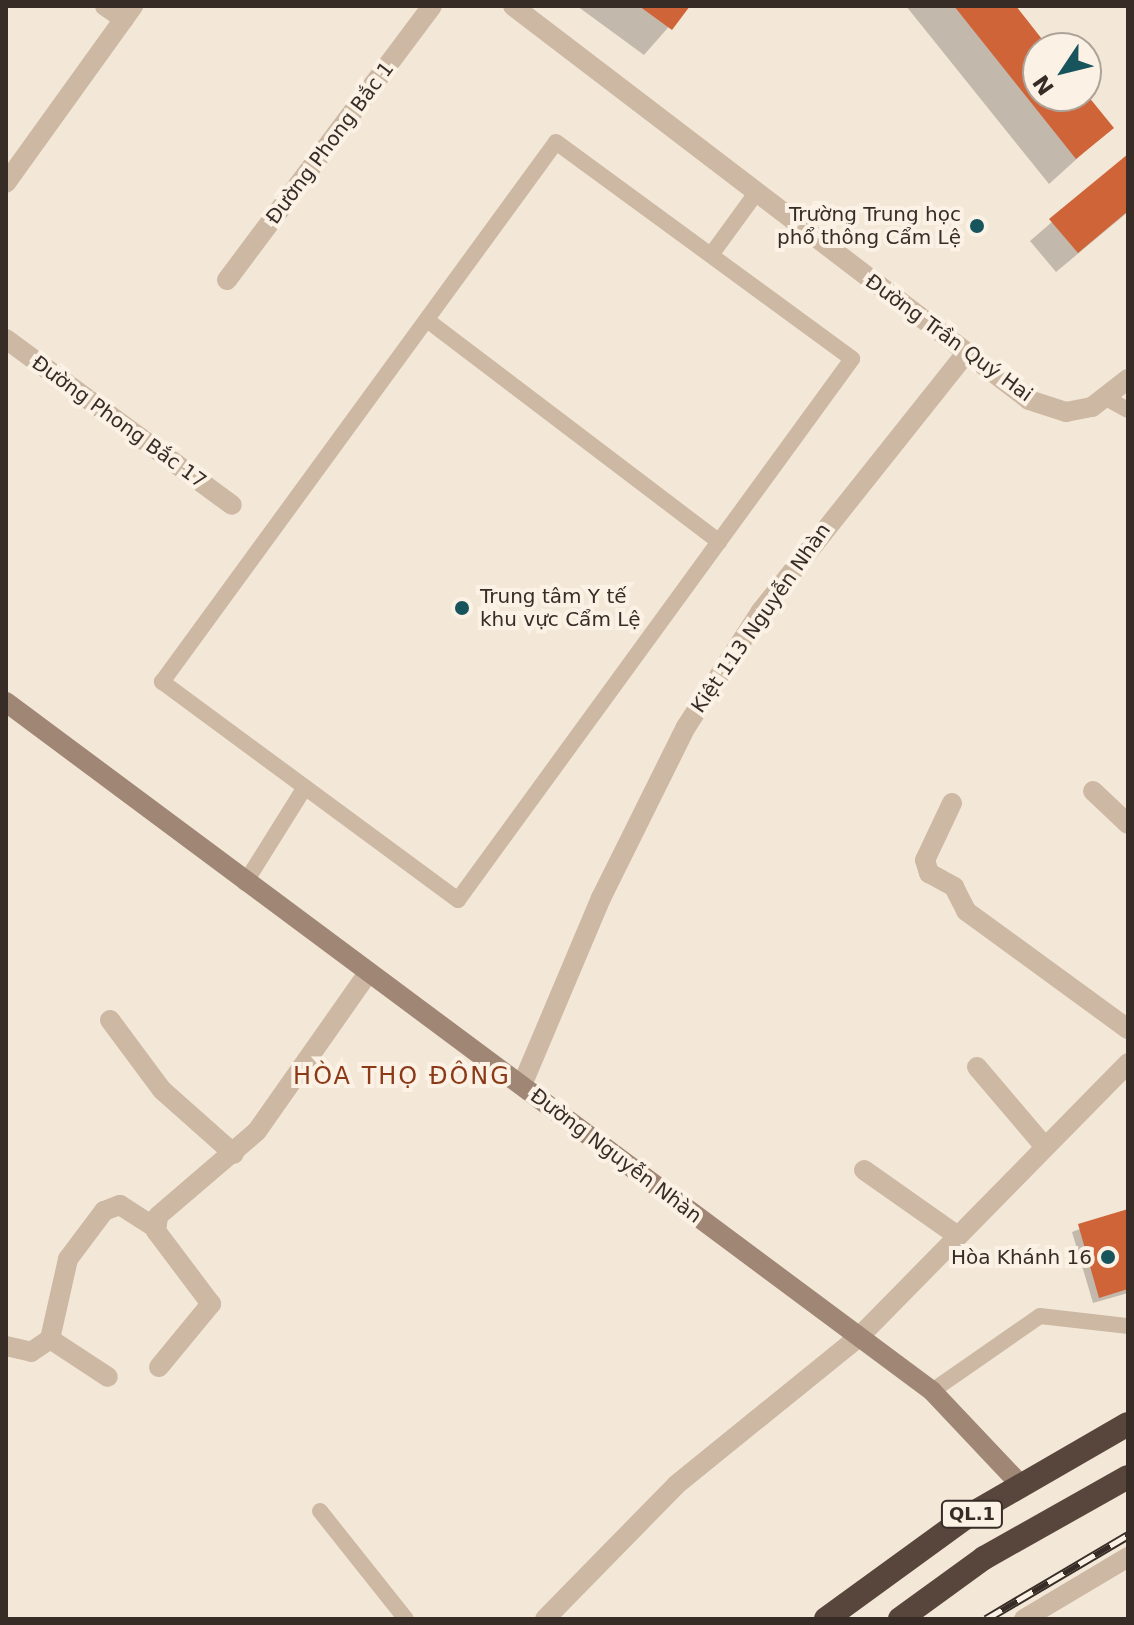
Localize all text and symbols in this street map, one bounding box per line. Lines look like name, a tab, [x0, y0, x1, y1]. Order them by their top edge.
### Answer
north arrow	[1022, 32, 1102, 112]
street label: Đường Phong Bắc 1	[261, 57, 399, 229]
text: N	[1028, 70, 1059, 100]
place label: Trường Trung học phổ thông Cẩm Lệ	[777, 202, 961, 249]
marker: Trường Trung học phổ thông Cẩm Lệ	[968, 217, 986, 235]
street label: Đường Trần Quý Hai	[861, 269, 1037, 407]
street label: Đường Phong Bắc 17	[27, 351, 211, 493]
street label: Kiệt 113 Nguyễn Nhàn	[686, 519, 836, 717]
place label: Trung tâm Y tế khu vực Cẩm Lệ	[480, 584, 641, 631]
marker: Trung tâm Y tế khu vực Cẩm Lệ	[451, 597, 473, 619]
district label: HÒA THỌ ĐÔNG	[293, 1063, 511, 1091]
street label: Đường Nguyễn Nhàn	[526, 1084, 706, 1228]
place label: Hòa Khánh 16	[951, 1245, 1092, 1269]
marker: Hòa Khánh 16	[1099, 1248, 1117, 1266]
road number: QL.1	[940, 1500, 1004, 1528]

